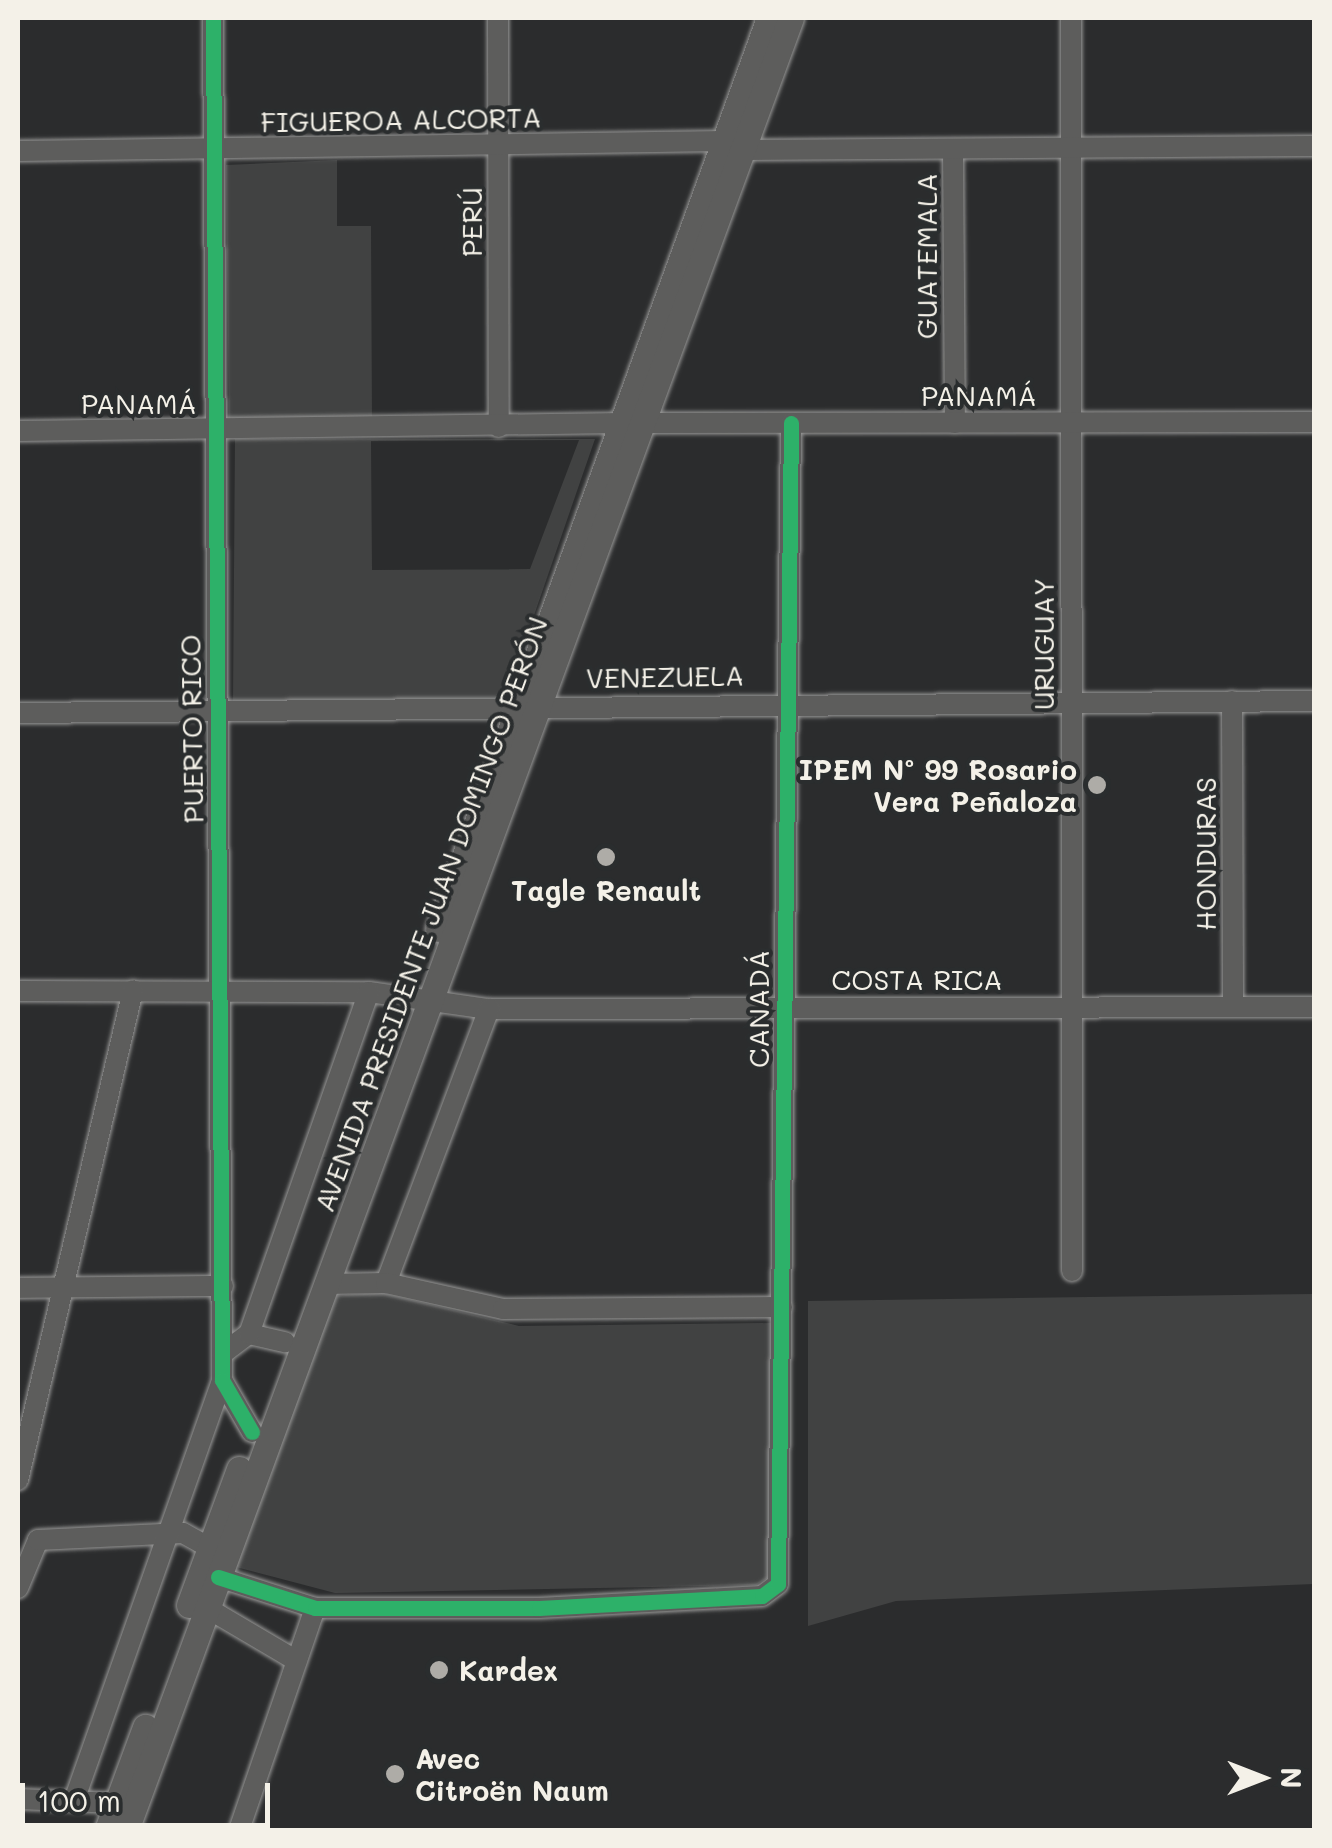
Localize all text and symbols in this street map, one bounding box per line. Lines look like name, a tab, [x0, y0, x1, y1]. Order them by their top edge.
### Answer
street label: FIGUEROA ALCORTA	[260, 100, 542, 138]
street label: GUATEMALA	[909, 173, 943, 339]
street label: PERÚ	[454, 187, 488, 257]
street label: PANAMÁ	[921, 378, 1037, 412]
street label: PANAMÁ	[81, 386, 197, 420]
street label: URUGUAY	[1026, 578, 1060, 710]
street label: AVENIDA PRESIDENTE JUAN DOMINGO PERÓN	[306, 612, 554, 1216]
street label: PUERTO RICO	[173, 634, 209, 824]
street label: VENEZUELA	[586, 658, 744, 694]
place label: IPEM Nº 99 Rosario Vera Peñaloza	[799, 752, 1077, 818]
marker: IPEM Nº 99 Rosario Vera Peñaloza	[1086, 774, 1108, 796]
street label: HONDURAS	[1188, 777, 1222, 931]
marker: Tagle Renault	[595, 846, 617, 868]
place label: Tagle Renault	[511, 873, 701, 907]
street label: CANADÁ	[741, 950, 775, 1068]
street label: COSTA RICA	[831, 962, 1003, 996]
place label: Kardex	[459, 1653, 558, 1687]
marker: Kardex	[428, 1659, 450, 1681]
north arrow	[1212, 1728, 1312, 1828]
place label: Avec Citroën Naum	[415, 1741, 609, 1807]
scale bar	[25, 1763, 275, 1825]
marker: Avec Citroën Naum	[384, 1763, 406, 1785]
text: N	[1274, 1767, 1310, 1789]
text: 100 m	[37, 1780, 121, 1820]

